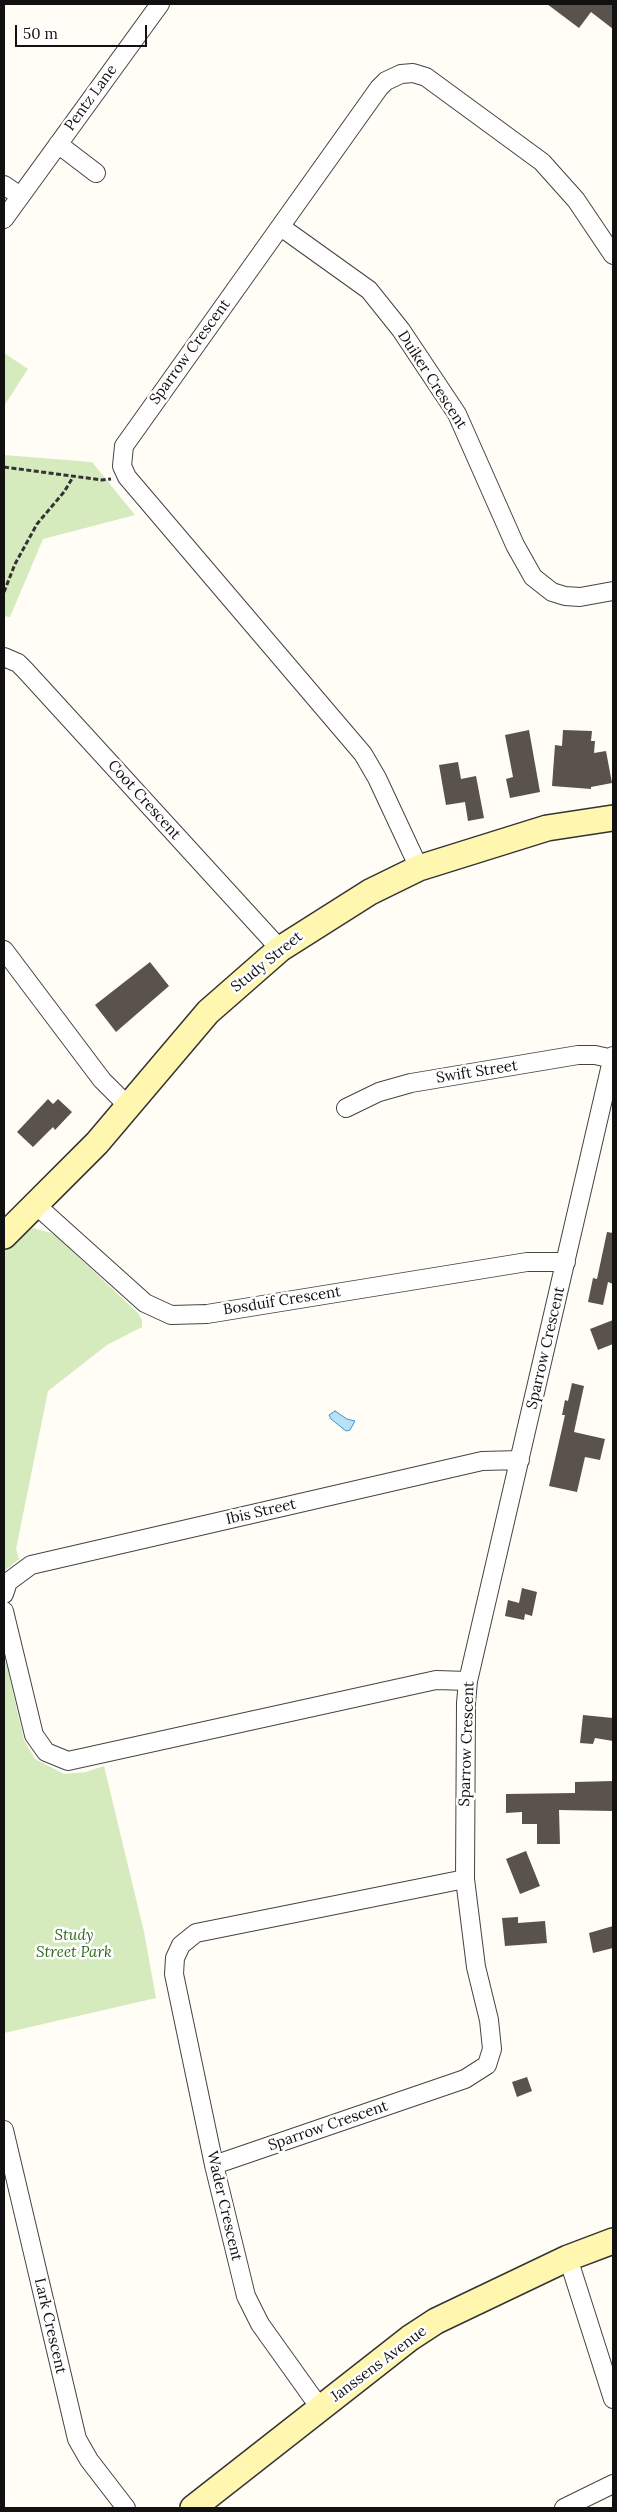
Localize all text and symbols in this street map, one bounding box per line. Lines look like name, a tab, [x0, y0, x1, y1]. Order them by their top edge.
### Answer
scale bar	[18, 15, 150, 47]
text: 50 m	[23, 24, 58, 43]
street label: Pentz Lane	[61, 61, 121, 135]
street label: Sparrow Crescent	[146, 296, 234, 408]
street label: Duiker Crescent	[394, 327, 470, 433]
street label: Coot Crescent	[104, 757, 184, 843]
street label: Study Street	[228, 928, 306, 996]
street label: Swift Street	[435, 1057, 519, 1087]
street label: Bosduif Crescent	[222, 1283, 342, 1319]
street label: Sparrow Crescent	[523, 1285, 569, 1411]
street label: Ibis Street	[224, 1495, 298, 1529]
street label: Sparrow Crescent	[456, 1681, 478, 1807]
park label: Study Street Park	[36, 1927, 112, 1962]
street label: Sparrow Crescent	[266, 2097, 390, 2155]
street label: Wader Crescent	[203, 2149, 245, 2263]
street label: Lark Crescent	[30, 2276, 70, 2376]
street label: Janssens Avenue	[328, 2322, 430, 2406]

